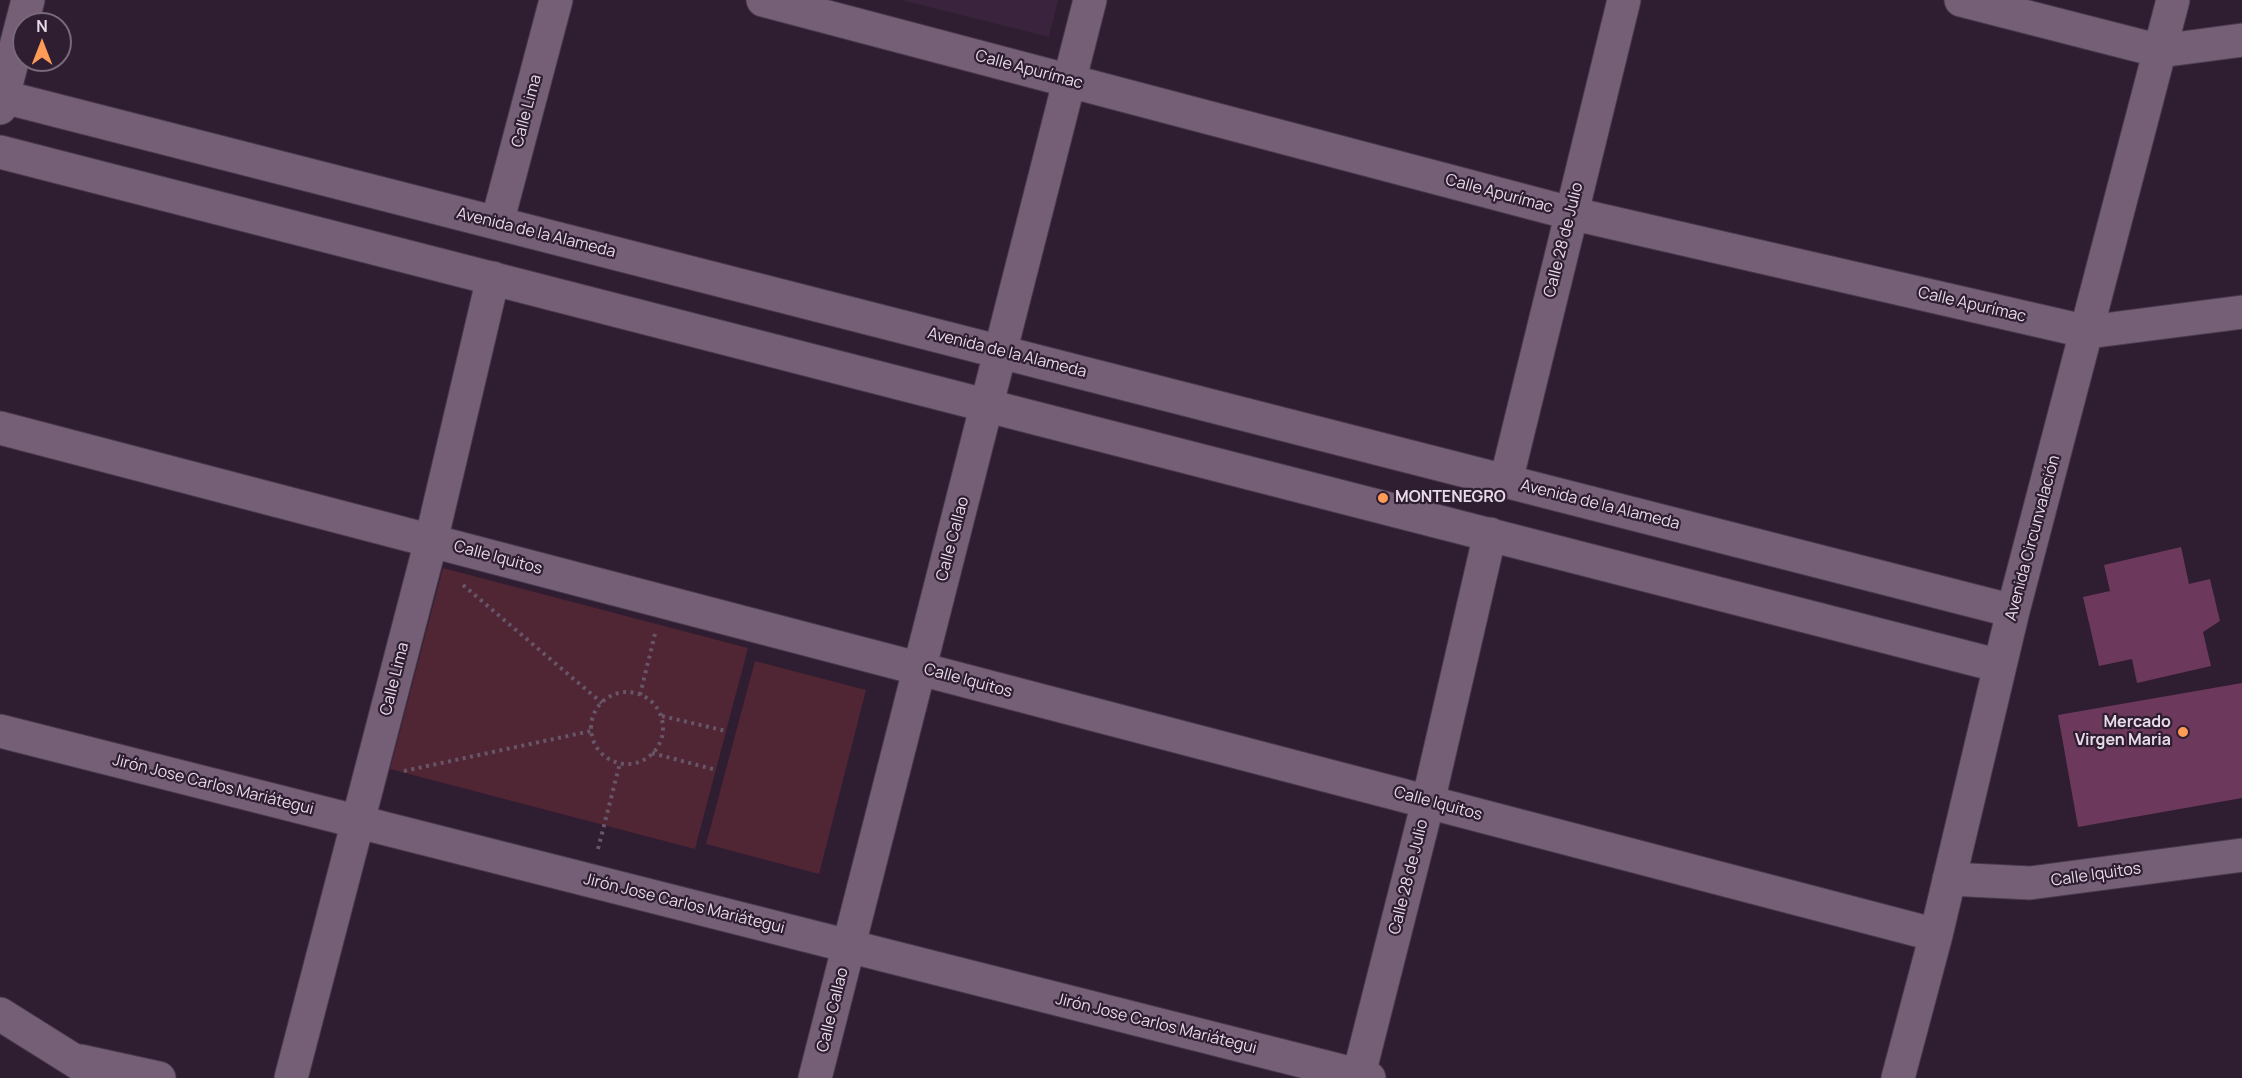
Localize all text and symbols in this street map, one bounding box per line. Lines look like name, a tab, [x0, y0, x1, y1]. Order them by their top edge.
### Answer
north arrow	[12, 12, 72, 72]
text: N	[36, 15, 48, 37]
street label: Calle Apurímac	[973, 46, 1085, 94]
street label: Calle Lima	[508, 72, 546, 150]
street label: Calle Apurímac	[1443, 170, 1555, 218]
street label: Calle 28 de Julio	[1540, 181, 1588, 299]
street label: Avenida de la Alameda	[455, 204, 617, 262]
street label: Calle Apurímac	[1916, 283, 2028, 327]
street label: Avenida de la Alameda	[926, 324, 1088, 382]
street label: Avenida Circunvalación	[2002, 453, 2064, 623]
street label: Avenida de la Alameda	[1519, 476, 1681, 534]
place label: MONTENEGRO	[1395, 488, 1506, 508]
marker: MONTENEGRO	[1376, 491, 1390, 505]
street label: Calle Callao	[933, 495, 973, 583]
street label: Calle Iquitos	[452, 537, 544, 579]
street label: Calle Lima	[377, 640, 413, 718]
street label: Calle Iquitos	[922, 660, 1014, 702]
place label: Mercado Virgen Maria	[2075, 713, 2171, 751]
marker: Mercado Virgen Maria	[2176, 725, 2190, 739]
street label: Jirón Jose Carlos Mariátegui	[111, 751, 315, 819]
street label: Calle Iquitos	[1392, 783, 1484, 825]
street label: Calle 28 de Julio	[1385, 818, 1433, 936]
street label: Calle Iquitos	[2050, 859, 2142, 891]
street label: Jirón Jose Carlos Mariátegui	[582, 870, 786, 938]
street label: Calle Callao	[813, 966, 853, 1054]
street label: Jirón Jose Carlos Mariátegui	[1054, 990, 1258, 1058]

